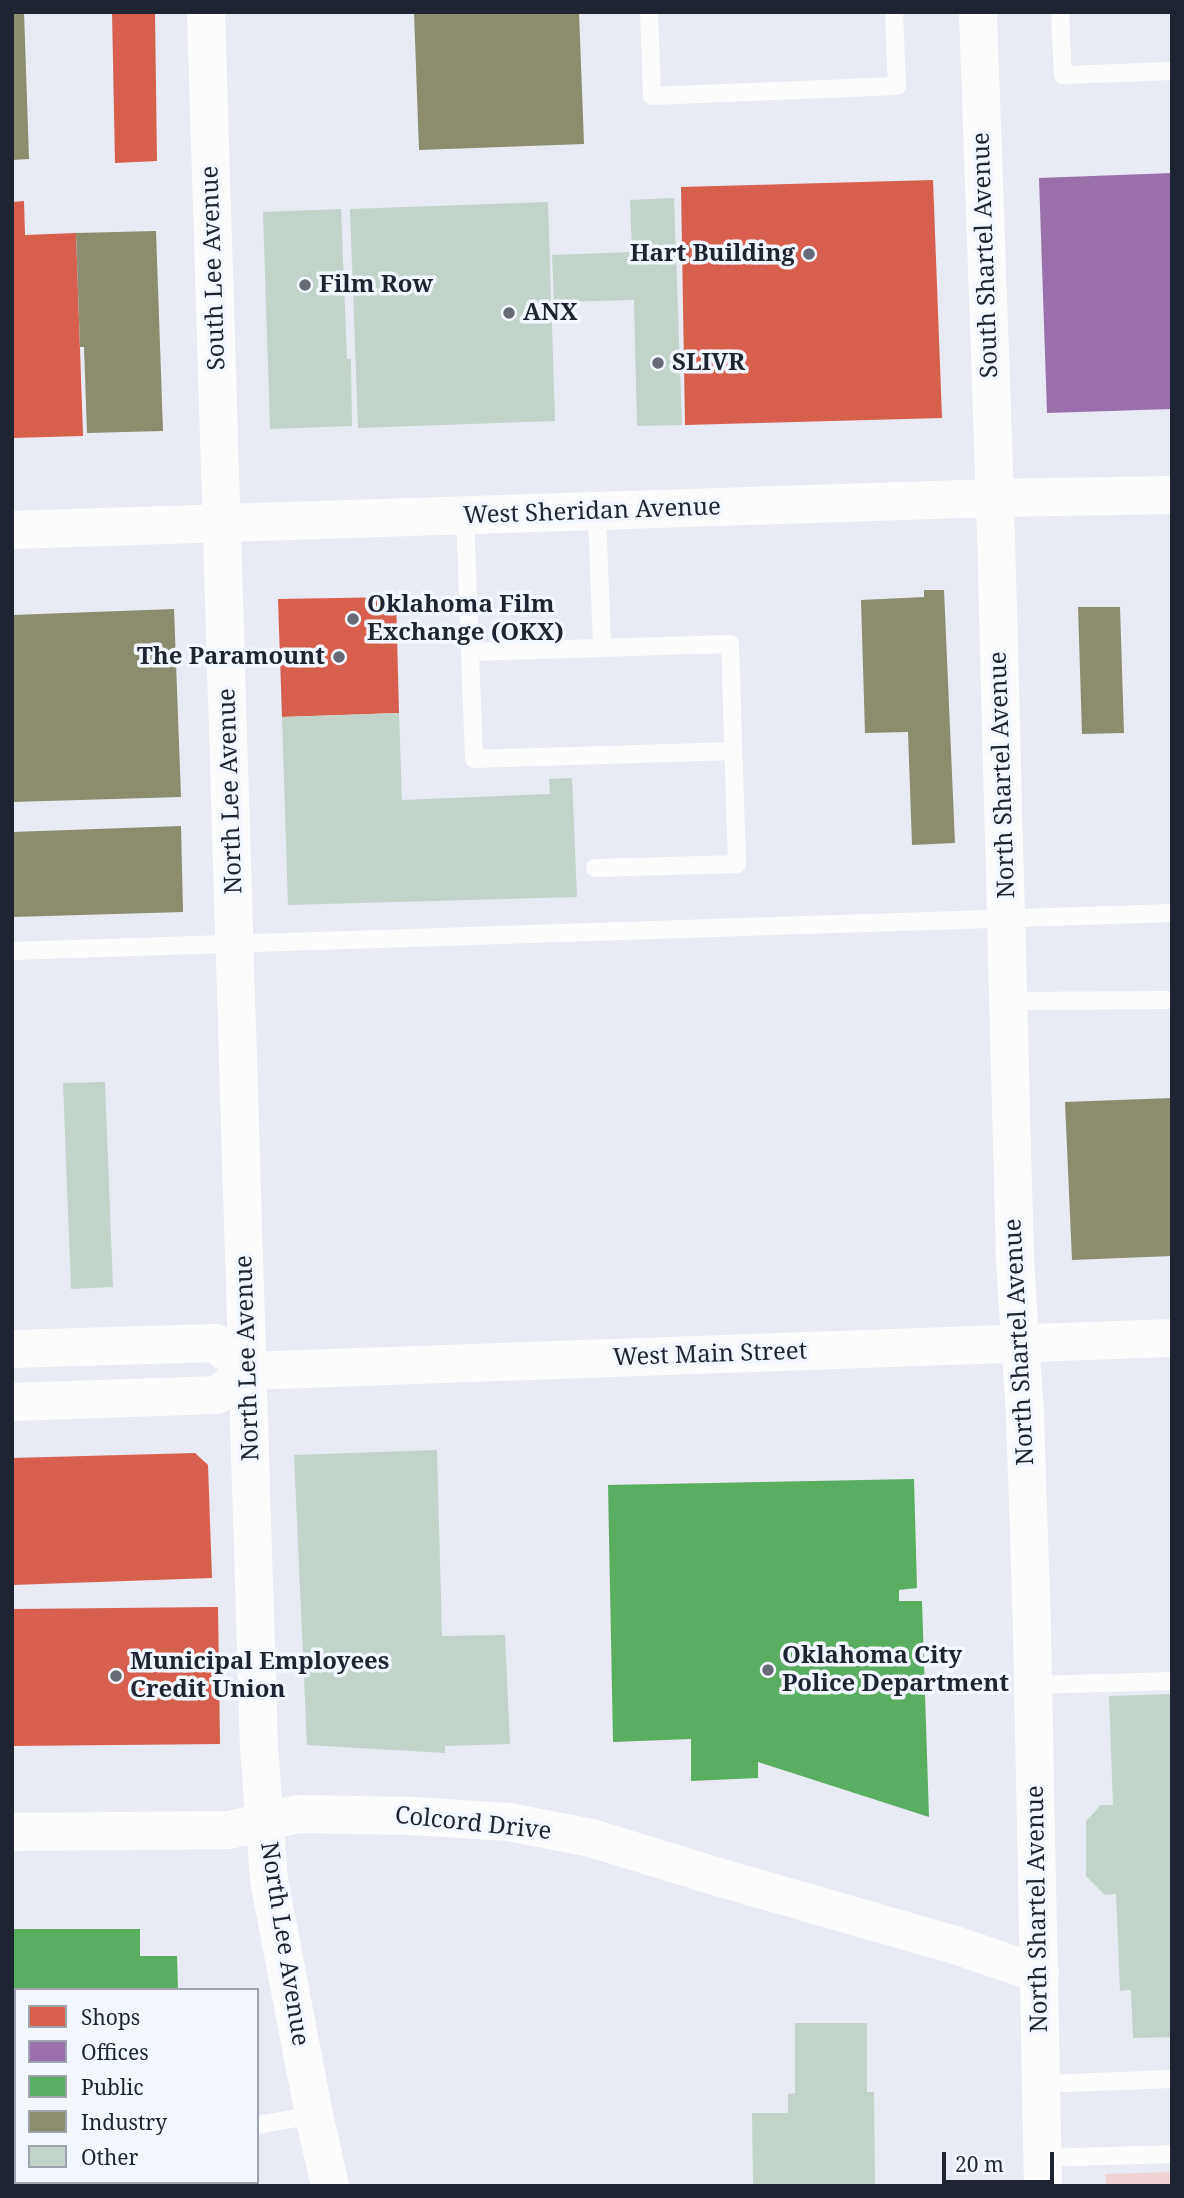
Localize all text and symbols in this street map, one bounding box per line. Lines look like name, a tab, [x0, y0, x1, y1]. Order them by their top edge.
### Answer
street label: South Shartel Avenue	[967, 132, 1005, 378]
street label: South Lee Avenue	[196, 165, 232, 371]
place label: Hart Building	[630, 240, 795, 268]
marker: Hart Building	[801, 246, 817, 262]
place label: Film Row	[319, 271, 433, 299]
marker: Film Row	[297, 277, 313, 293]
place label: ANX	[523, 299, 578, 327]
marker: ANX	[501, 305, 517, 321]
place label: SLIVR	[672, 349, 745, 377]
marker: SLIVR	[650, 355, 666, 371]
street label: West Sheridan Avenue	[463, 493, 721, 531]
place label: Oklahoma Film Exchange (OKX)	[367, 591, 564, 647]
marker: Oklahoma Film Exchange (OKX)	[345, 611, 361, 627]
place label: The Paramount	[137, 643, 325, 671]
marker: The Paramount	[331, 649, 347, 665]
street label: North Shartel Avenue	[984, 651, 1022, 899]
street label: North Lee Avenue	[213, 688, 249, 894]
street label: North Shartel Avenue	[999, 1218, 1041, 1466]
street label: North Lee Avenue	[230, 1255, 266, 1461]
street label: West Main Street	[612, 1337, 808, 1373]
place label: Oklahoma City Police Department	[782, 1642, 1009, 1698]
place label: Municipal Employees Credit Union	[130, 1648, 389, 1704]
marker: Oklahoma City Police Department	[760, 1662, 776, 1678]
marker: Municipal Employees Credit Union	[108, 1668, 124, 1684]
street label: North Shartel Avenue	[1021, 1785, 1055, 2033]
street label: Colcord Drive	[393, 1801, 553, 1847]
street label: North Lee Avenue	[254, 1840, 314, 2048]
legend	[14, 1988, 259, 2184]
text: Shops	[81, 2003, 140, 2031]
text: Offices	[81, 2038, 149, 2066]
text: Public	[81, 2073, 143, 2101]
text: Industry	[81, 2108, 167, 2136]
scale bar	[946, 2138, 1058, 2182]
text: Other	[81, 2143, 138, 2171]
text: 20 m	[955, 2150, 1004, 2178]

